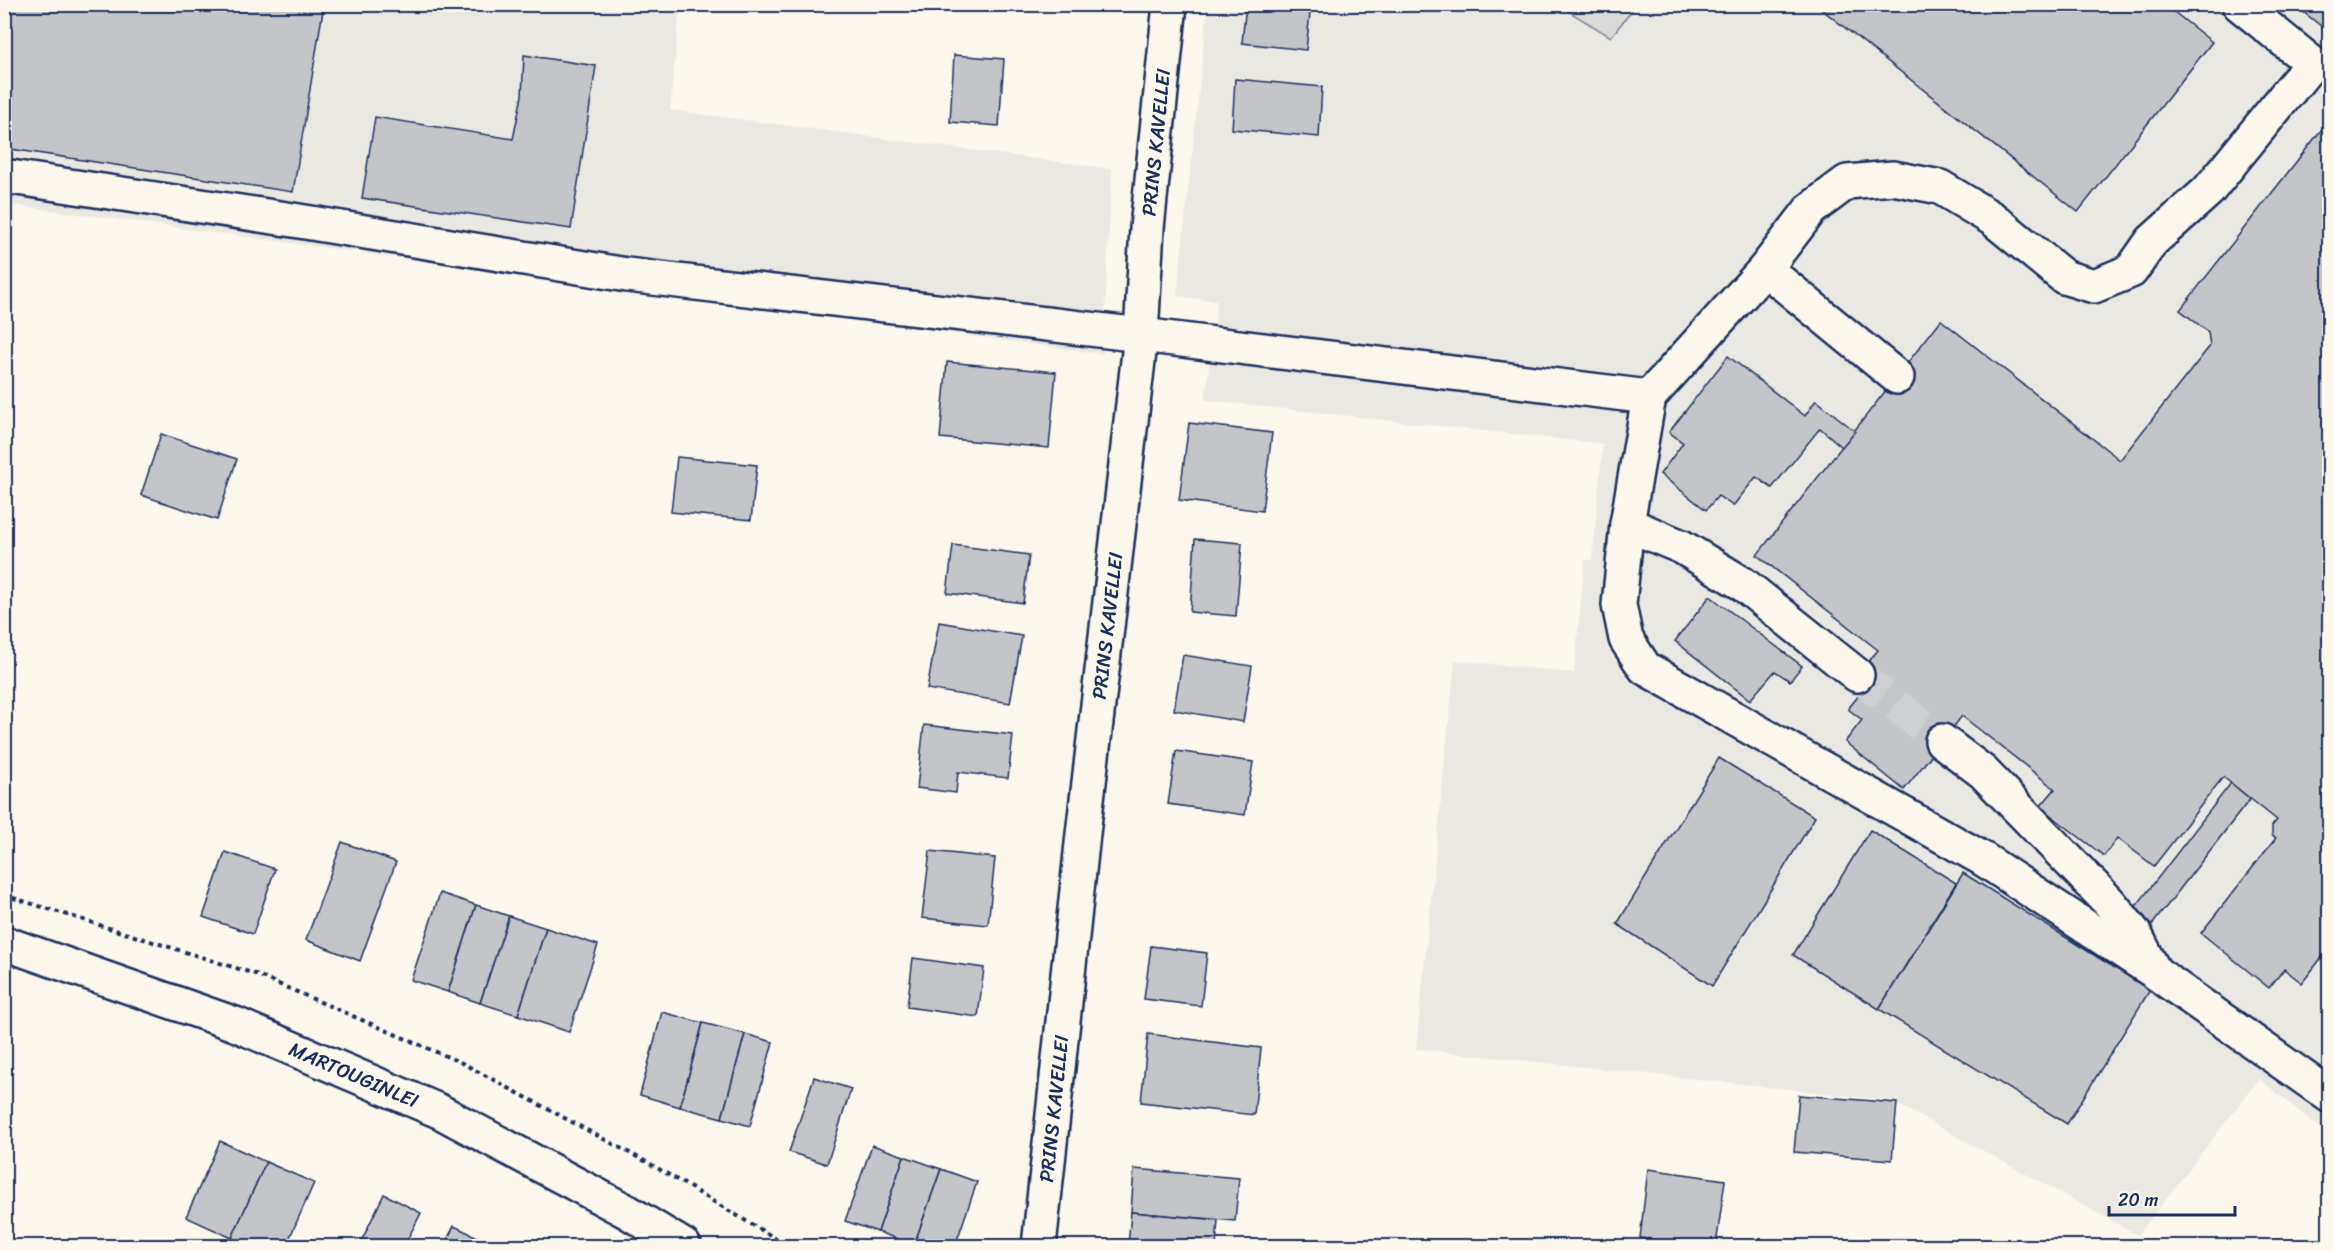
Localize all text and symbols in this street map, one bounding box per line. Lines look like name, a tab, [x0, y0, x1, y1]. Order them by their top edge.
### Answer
street label: PRINS KAVELLEI	[1131, 67, 1181, 218]
street label: PRINS KAVELLEI	[1082, 550, 1134, 701]
street label: MARTOUGINLEI	[283, 1032, 424, 1118]
street label: PRINS KAVELLEI	[1029, 1033, 1079, 1184]
scale bar	[2109, 1179, 2235, 1217]
text: 20 m	[2118, 1184, 2158, 1216]

